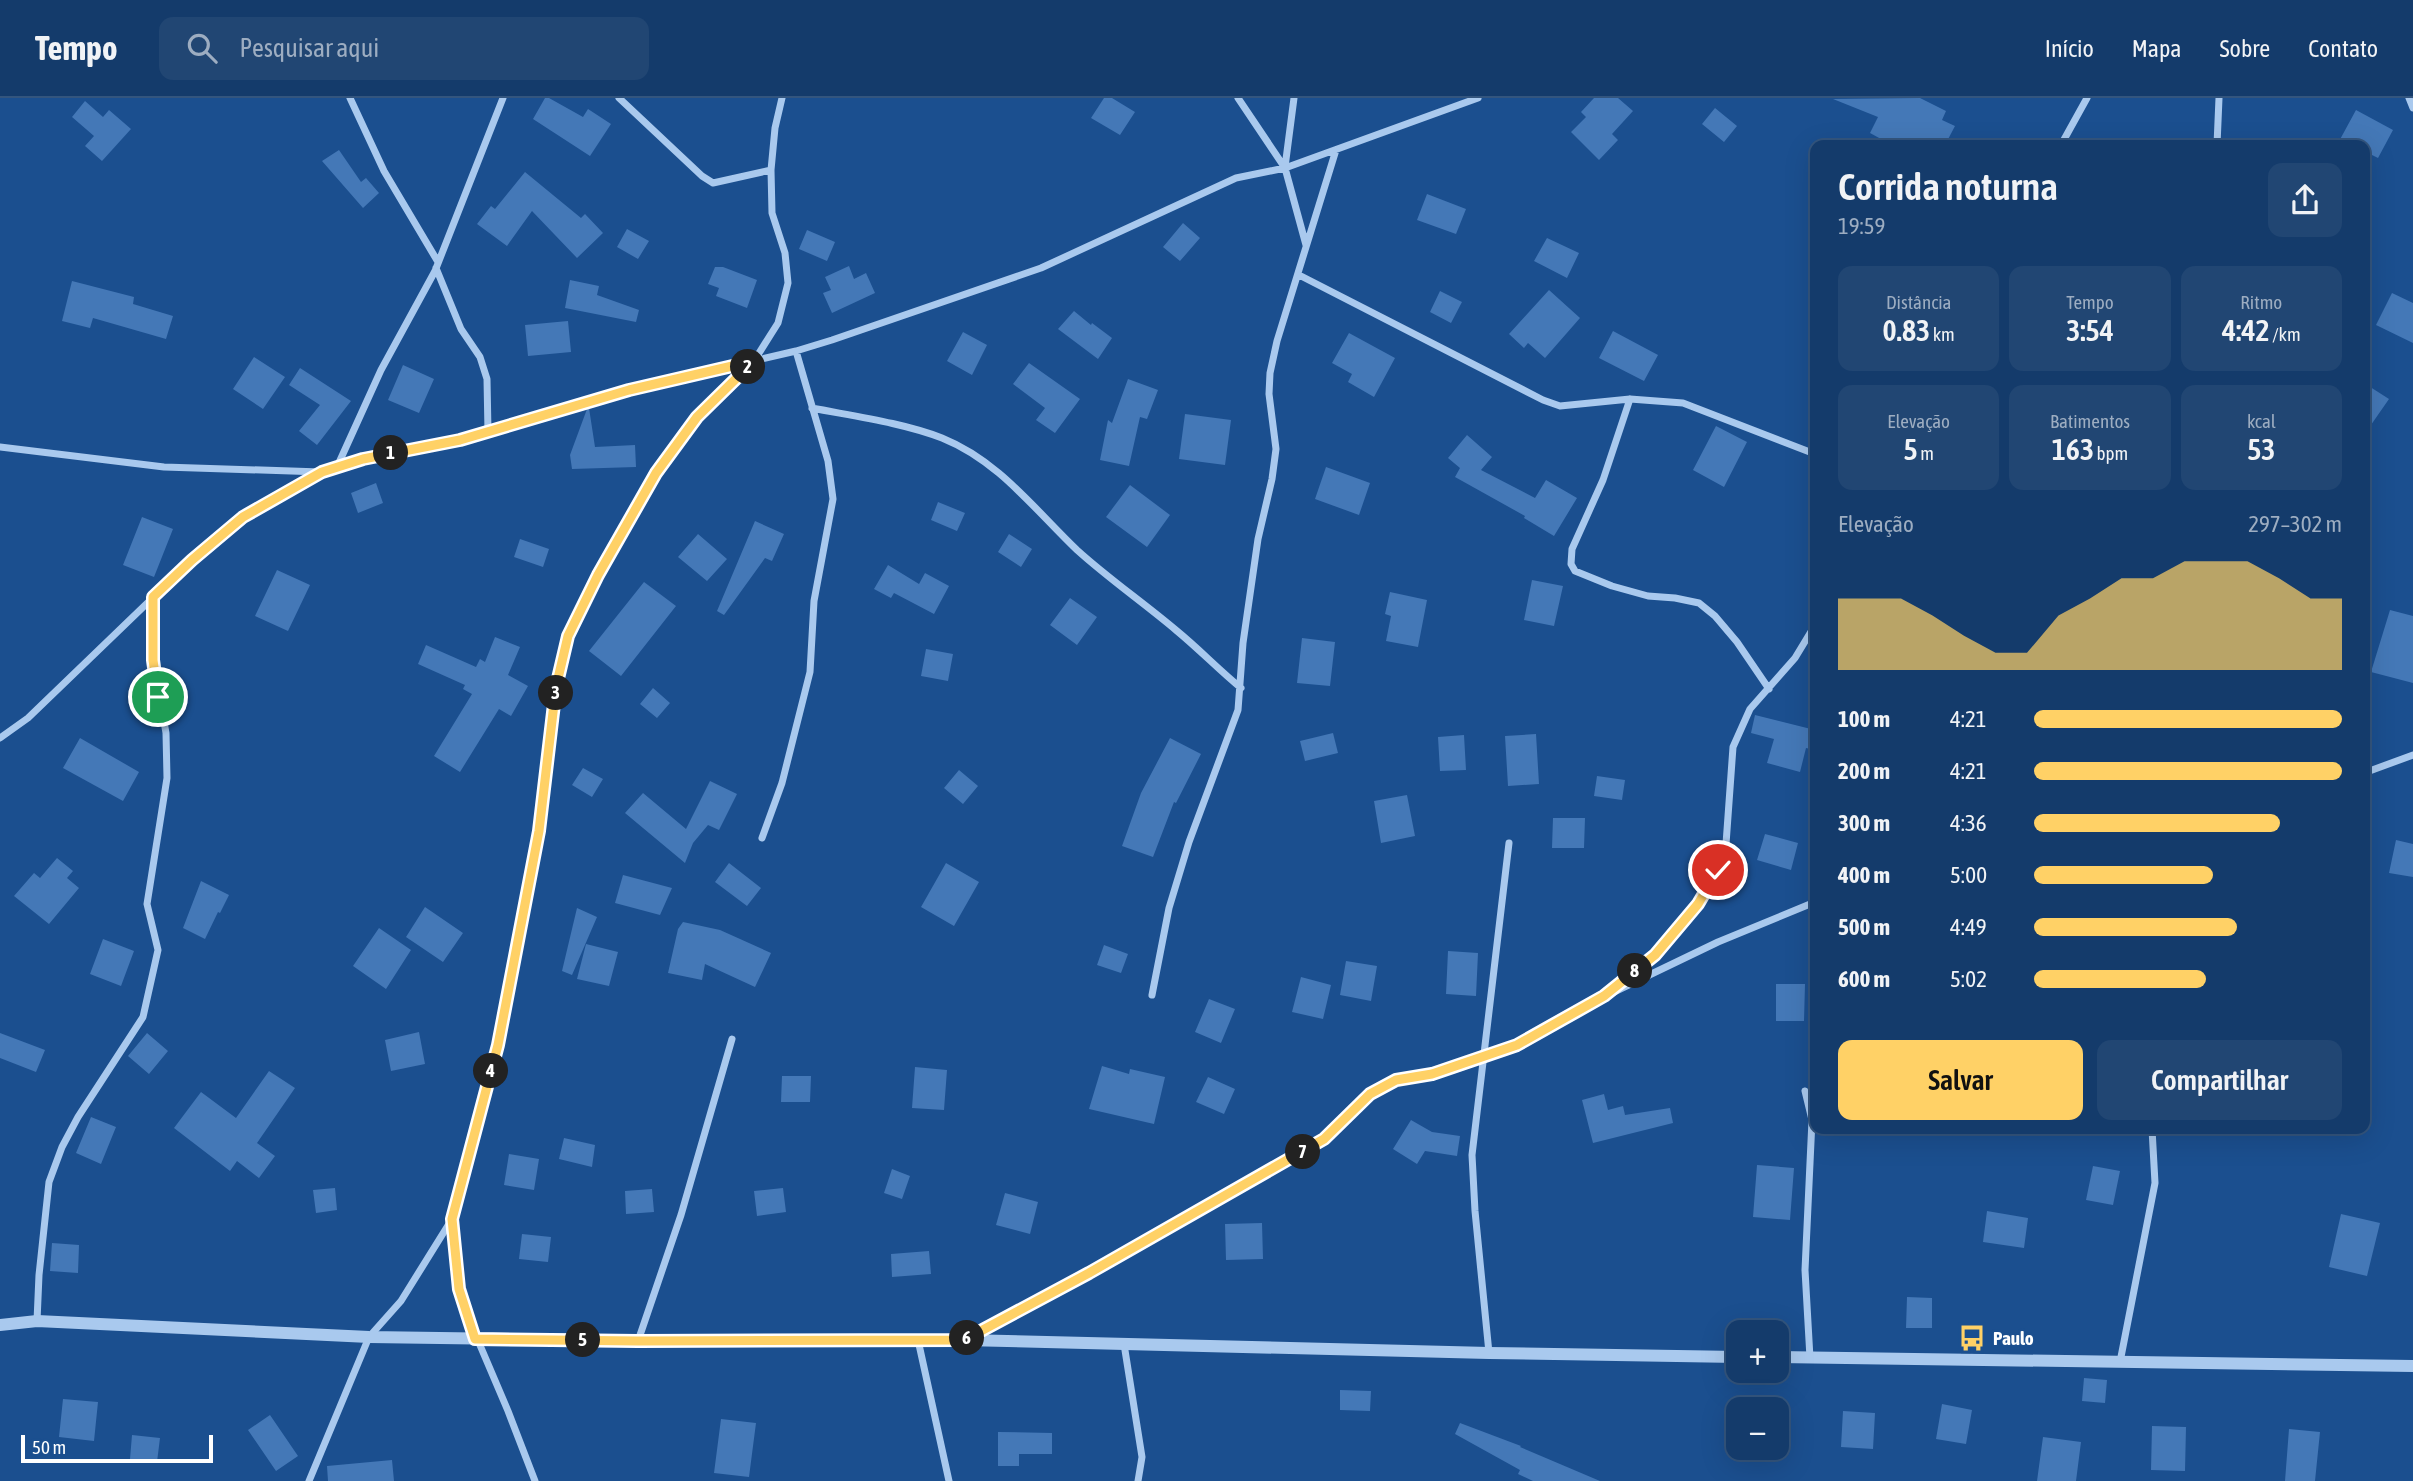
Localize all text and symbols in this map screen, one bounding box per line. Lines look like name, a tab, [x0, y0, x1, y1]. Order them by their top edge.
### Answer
search box	[159, 17, 649, 80]
text: Tempo	[35, 29, 117, 67]
icon: search	[183, 29, 221, 67]
text: Pesquisar aqui	[239, 33, 379, 63]
text: Início	[2045, 35, 2094, 62]
text: Mapa	[2132, 35, 2182, 62]
text: Sobre	[2220, 35, 2270, 62]
text: Contato	[2308, 35, 2378, 62]
button: share	[2268, 163, 2342, 237]
text: Corrida noturna	[1838, 165, 2058, 208]
text: 19:59	[1838, 213, 1885, 239]
text: Distância	[1886, 291, 1951, 313]
text: Tempo	[2066, 291, 2114, 313]
text: Ritmo	[2240, 291, 2282, 313]
text: 0.83	[1883, 313, 1930, 347]
text: 3:54	[2066, 313, 2114, 347]
text: 4:42	[2222, 313, 2270, 347]
text: km	[1930, 323, 1955, 345]
text: /km	[2270, 323, 2301, 345]
pin: 2	[730, 350, 766, 384]
text: 2	[743, 355, 752, 377]
text: Elevação	[1887, 410, 1950, 432]
text: Batimentos	[2050, 410, 2130, 432]
text: kcal	[2247, 410, 2276, 432]
text: 5	[1903, 432, 1918, 466]
text: 163	[2052, 432, 2094, 466]
text: 53	[2247, 432, 2275, 466]
pin: 1	[374, 436, 408, 470]
text: 1	[386, 441, 395, 463]
text: m	[1918, 442, 1934, 464]
text: bpm	[2094, 442, 2128, 464]
text: Elevação	[1838, 511, 1914, 537]
text: 297–302 m	[2248, 511, 2342, 537]
pin	[128, 667, 188, 727]
pin: 3	[538, 676, 574, 710]
icon: arrive	[139, 678, 177, 716]
text: 3	[551, 681, 560, 703]
text: 100 m	[1838, 706, 1890, 732]
text: 4:21	[1950, 706, 1987, 732]
text: 200 m	[1838, 758, 1890, 784]
text: 4:21	[1950, 758, 1987, 784]
text: 300 m	[1838, 810, 1890, 836]
text: 4:36	[1950, 810, 1987, 836]
pin	[1688, 840, 1748, 900]
icon: check	[1699, 851, 1737, 889]
text: 400 m	[1838, 862, 1890, 888]
text: 5:00	[1950, 862, 1987, 888]
text: 500 m	[1838, 914, 1890, 940]
text: 4:49	[1950, 914, 1987, 940]
pin: 8	[1618, 954, 1652, 988]
text: 8	[1630, 959, 1639, 981]
text: 600 m	[1838, 966, 1890, 992]
text: 5:02	[1950, 966, 1987, 992]
button: Salvar	[1838, 1040, 2083, 1120]
button: Compartilhar	[2097, 1040, 2342, 1120]
pin: 4	[474, 1054, 508, 1088]
text: 4	[486, 1059, 495, 1081]
pin: 7	[1286, 1134, 1320, 1170]
text: 7	[1298, 1140, 1307, 1162]
pin: 6	[950, 1320, 984, 1356]
map controls	[1726, 1320, 1789, 1460]
button: +	[1726, 1320, 1789, 1383]
pin: 5	[566, 1322, 600, 1358]
bus stop icon: Paulo	[1957, 1323, 1987, 1353]
text: 6	[962, 1326, 971, 1348]
place label: Paulo	[1993, 1327, 2034, 1349]
text: 5	[578, 1328, 587, 1350]
button: −	[1726, 1397, 1789, 1460]
scale bar	[21, 1432, 214, 1464]
text: 50 m	[32, 1436, 66, 1458]

